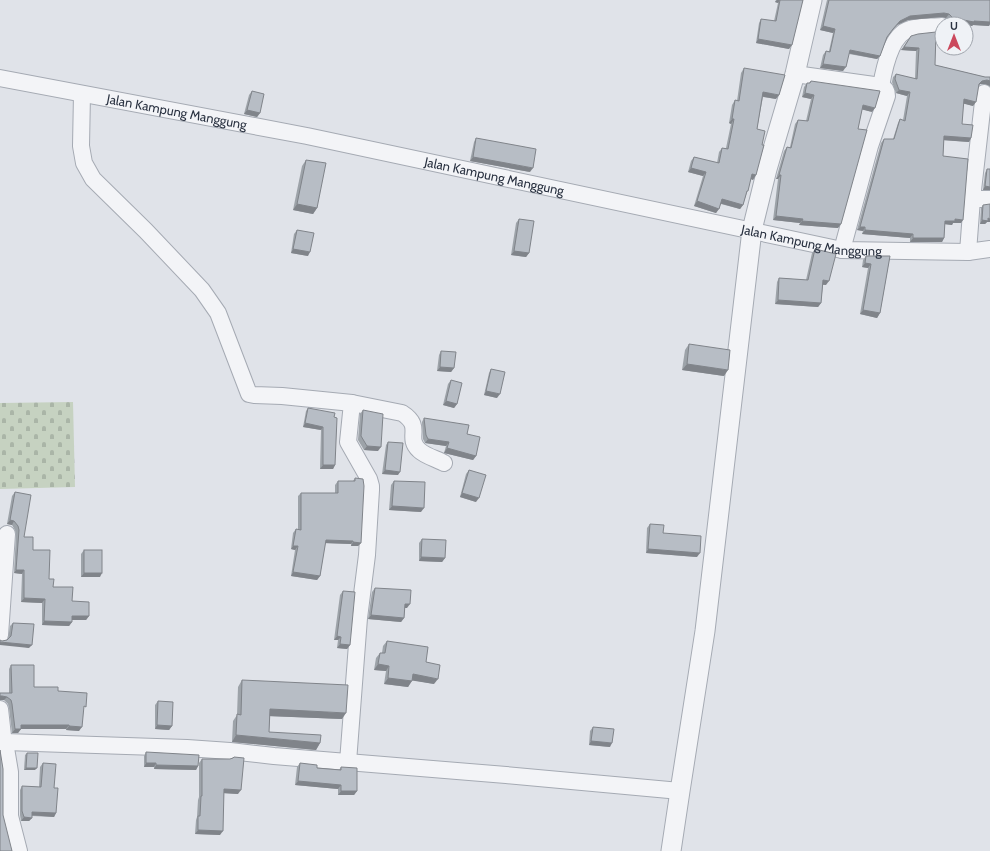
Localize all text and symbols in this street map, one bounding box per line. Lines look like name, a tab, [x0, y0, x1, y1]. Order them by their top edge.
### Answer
north arrow	[934, 16, 974, 56]
text: U	[950, 19, 958, 33]
street label: Jalan Kampung Manggung	[104, 90, 249, 133]
street label: Jalan Kampung Manggung	[422, 153, 566, 199]
street label: Jalan Kampung Manggung	[739, 221, 882, 259]

